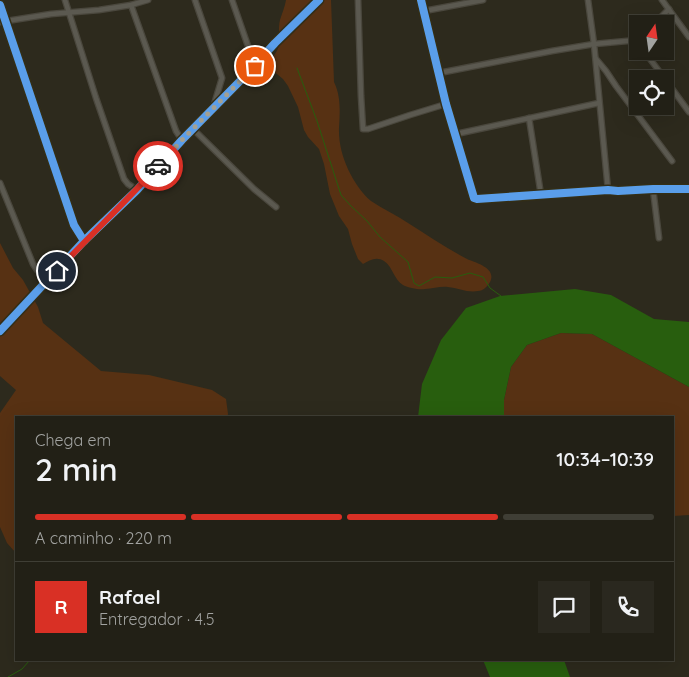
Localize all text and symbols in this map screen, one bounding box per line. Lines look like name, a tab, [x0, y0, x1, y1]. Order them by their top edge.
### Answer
north arrow	[629, 15, 674, 60]
map controls	[629, 15, 674, 115]
pin	[234, 45, 276, 87]
icon: bag	[241, 52, 269, 80]
button: locate	[629, 70, 674, 115]
courier	[133, 141, 183, 191]
icon: car	[144, 152, 172, 180]
pin	[36, 250, 78, 292]
icon: home	[43, 257, 71, 285]
text: Chega em	[35, 430, 111, 450]
text: 10:34–10:39	[556, 447, 654, 471]
text: 2 min	[35, 449, 118, 489]
text: A caminho · 220 m	[35, 528, 172, 548]
button: chat	[538, 581, 590, 633]
button: phone	[602, 581, 654, 633]
text: Rafael	[99, 585, 161, 609]
text: R	[54, 595, 68, 619]
text: Entregador · 4.5	[99, 609, 215, 629]

